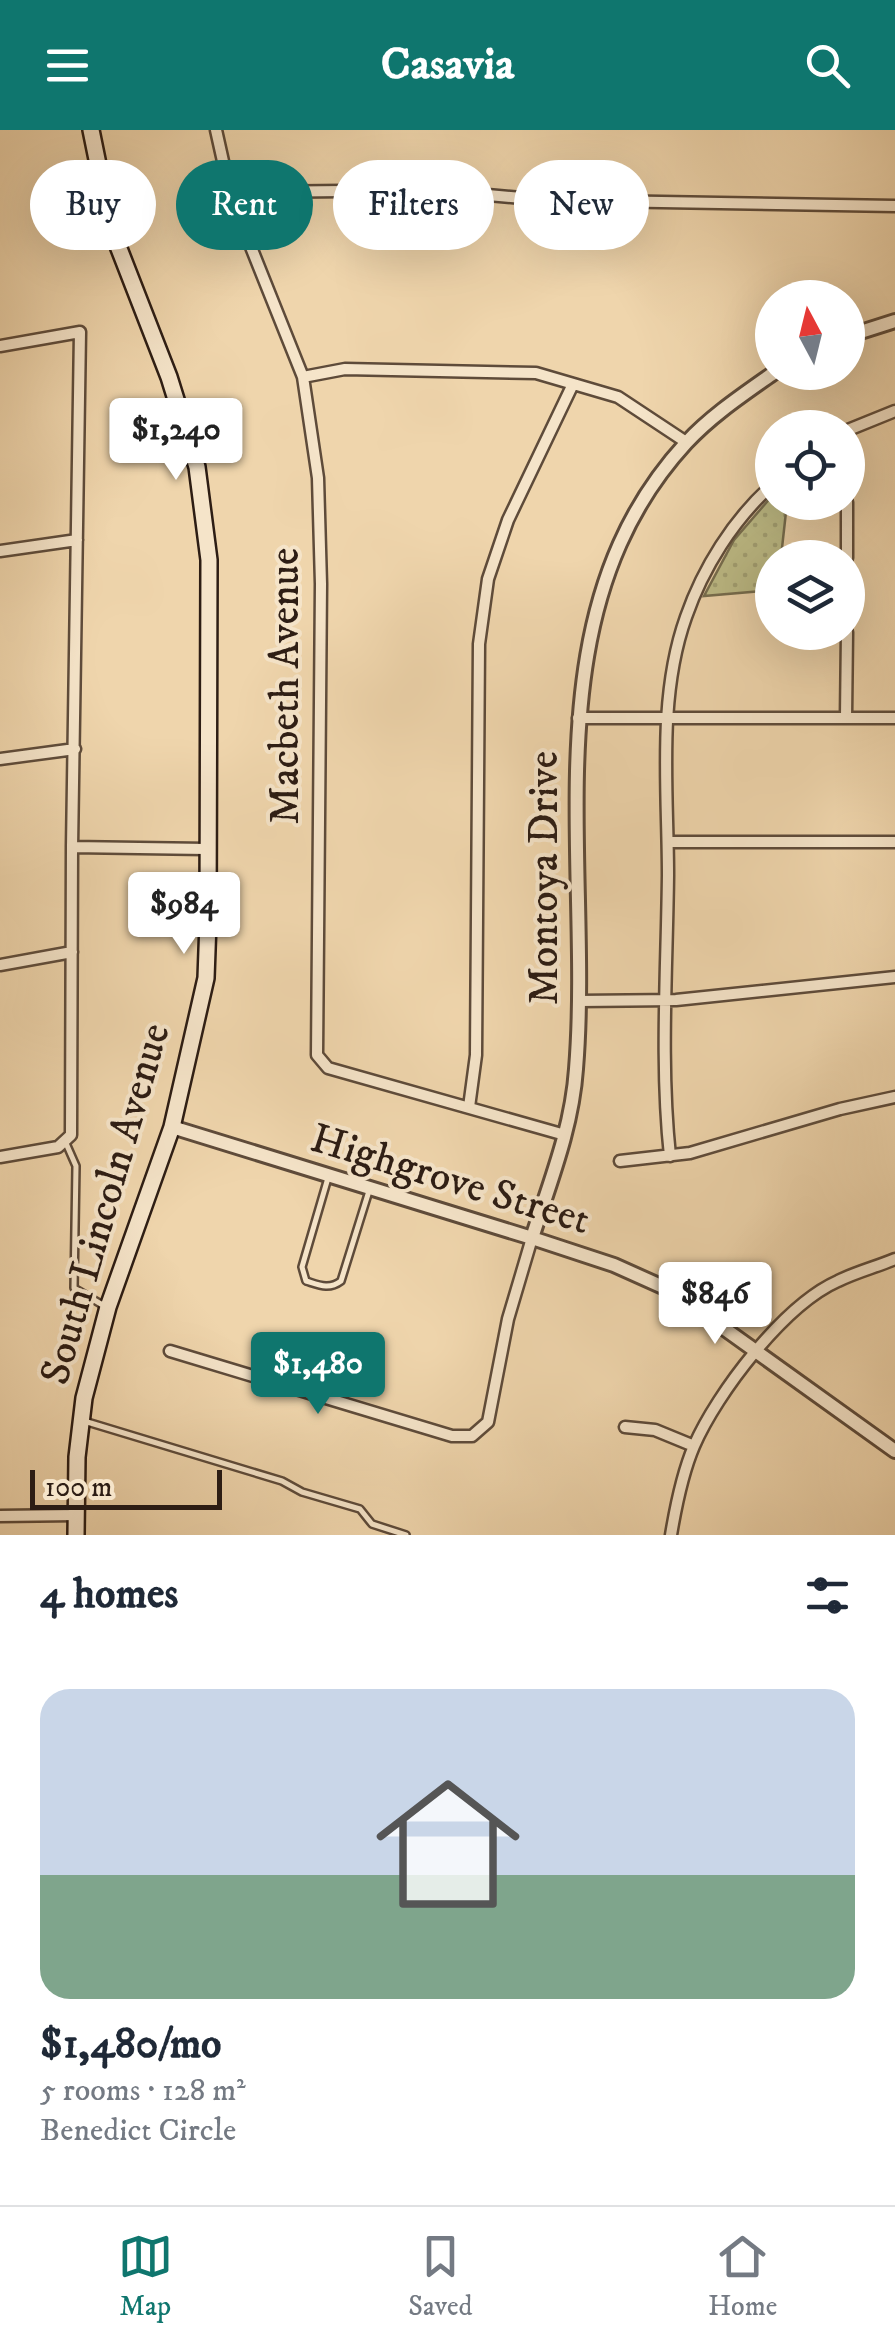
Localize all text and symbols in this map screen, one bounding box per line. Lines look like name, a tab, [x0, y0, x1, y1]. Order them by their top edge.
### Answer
text: Casavia	[381, 37, 514, 93]
icon: menu	[40, 38, 95, 93]
icon: search	[800, 38, 855, 93]
chip: Buy	[30, 160, 156, 250]
chip: Rent	[176, 160, 313, 250]
chip: Filters	[333, 160, 494, 250]
chip: New	[514, 160, 649, 250]
north arrow	[755, 280, 865, 390]
map controls	[755, 280, 865, 650]
pin: $1,240	[95, 398, 257, 483]
text: $1,240	[131, 410, 221, 450]
button: locate	[755, 410, 865, 520]
button: layers	[755, 540, 865, 650]
street label: Macbeth Avenue	[260, 548, 312, 824]
street label: Montoya Drive	[519, 751, 571, 1005]
pin: $984	[125, 872, 243, 957]
text: $984	[150, 884, 218, 924]
street label: South Lincoln Avenue	[30, 1017, 182, 1391]
street label: Highgrove Street	[304, 1113, 596, 1247]
pin: $846	[656, 1262, 774, 1347]
text: $846	[681, 1274, 749, 1314]
pin: $1,480	[237, 1332, 399, 1417]
text: $1,480	[273, 1344, 363, 1384]
scale bar	[30, 1465, 222, 1510]
text: 100 m	[45, 1470, 112, 1505]
icon: filters	[800, 1568, 855, 1623]
text: 4 homes	[40, 1569, 178, 1621]
icon: home	[358, 1754, 538, 1934]
text: $1,480/mo	[40, 2019, 222, 2071]
text: 5 rooms · 128 m²	[40, 2071, 246, 2111]
text: Benedict Circle	[40, 2111, 236, 2151]
tab: Map	[118, 2229, 173, 2324]
tab: Saved	[408, 2229, 473, 2324]
tab: Home	[708, 2229, 777, 2324]

